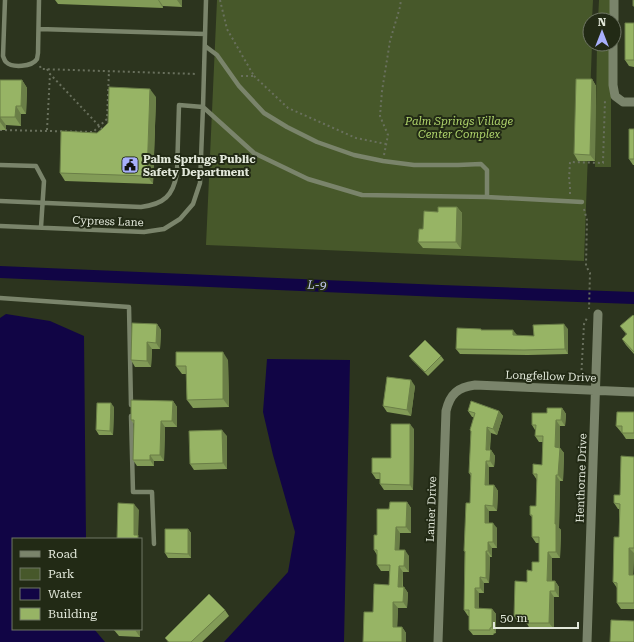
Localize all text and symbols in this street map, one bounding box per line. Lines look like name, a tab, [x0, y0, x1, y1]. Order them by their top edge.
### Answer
north arrow	[582, 12, 622, 52]
text: N	[598, 16, 607, 29]
park label: Palm Springs Village Center Complex	[404, 115, 513, 141]
place label: Palm Springs Public Safety Department	[143, 153, 256, 179]
public building icon: Palm Springs Public Safety Department	[120, 155, 140, 175]
street label: Cypress Lane	[72, 214, 144, 229]
water label: L-9	[306, 278, 327, 292]
street label: Longfellow Drive	[505, 368, 597, 385]
street label: Henthorne Drive	[573, 433, 590, 523]
street label: Lanier Drive	[424, 476, 439, 542]
legend	[12, 538, 142, 630]
text: Road	[48, 547, 78, 561]
text: Park	[48, 567, 75, 581]
text: Water	[48, 587, 82, 601]
scale bar	[494, 604, 578, 630]
text: Building	[48, 607, 97, 621]
text: 50 m	[500, 611, 527, 625]

